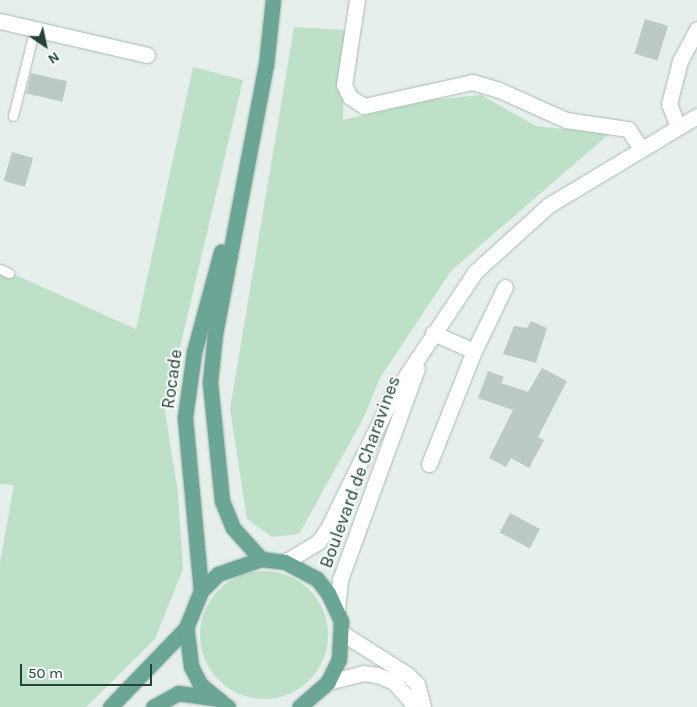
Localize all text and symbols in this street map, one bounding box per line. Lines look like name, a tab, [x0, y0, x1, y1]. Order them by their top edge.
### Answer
north arrow	[20, 20, 70, 70]
text: N	[45, 48, 63, 68]
street label: Rocade	[157, 348, 187, 410]
street label: Boulevard de Charavines	[315, 373, 405, 571]
scale bar	[22, 654, 155, 686]
text: 50 m	[28, 664, 63, 682]

